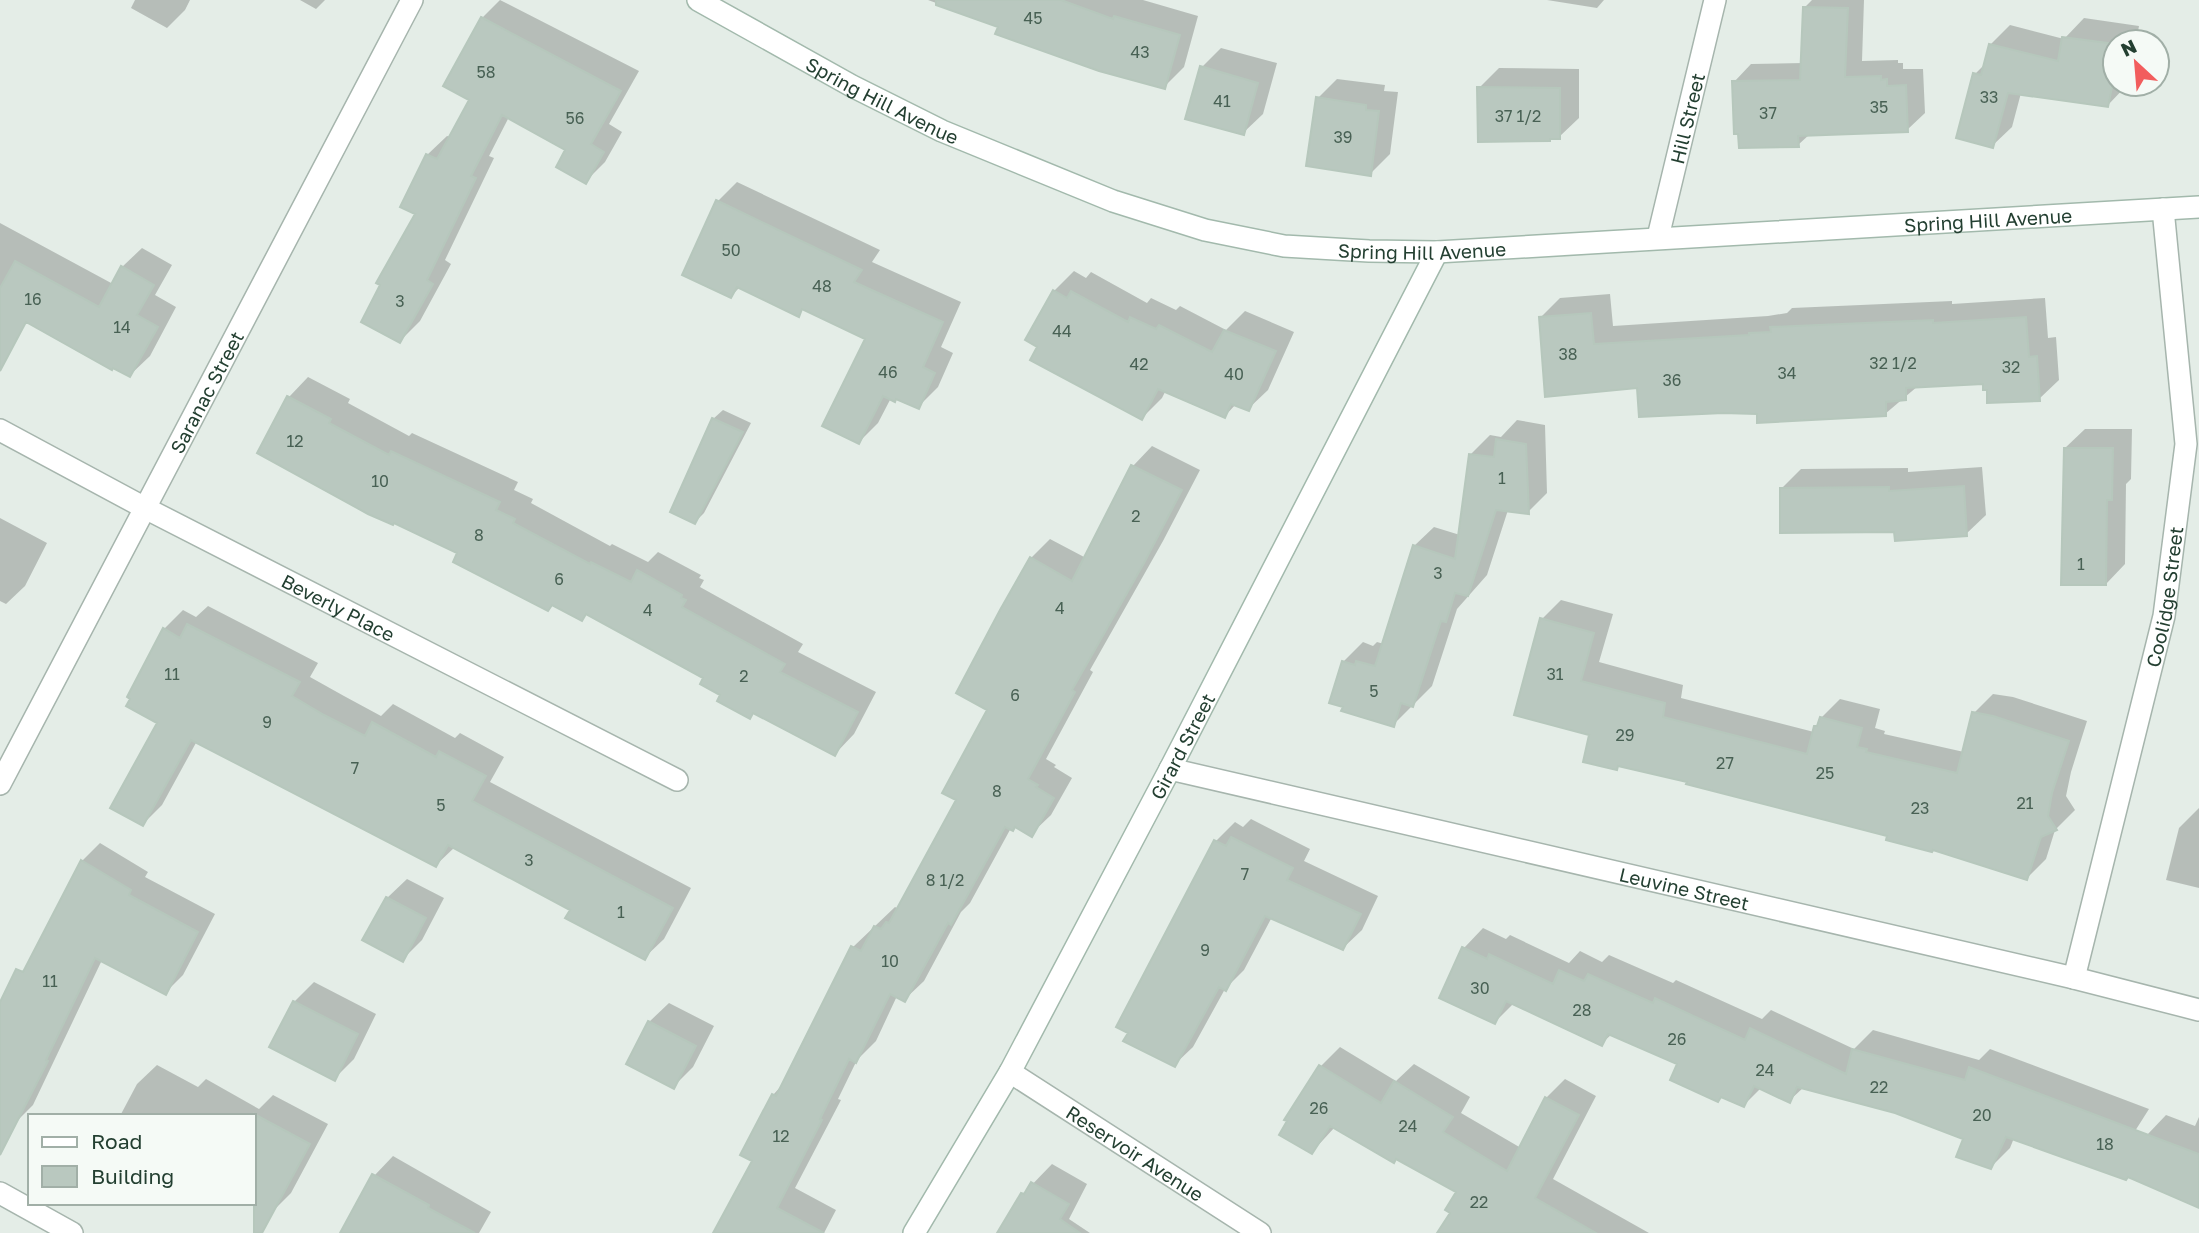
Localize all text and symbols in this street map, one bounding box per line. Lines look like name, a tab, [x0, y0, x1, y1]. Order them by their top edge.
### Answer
house number: 45	[1023, 8, 1043, 28]
north arrow	[2101, 28, 2171, 98]
text: N	[2117, 34, 2140, 61]
house number: 43	[1130, 42, 1150, 62]
street label: Spring Hill Avenue	[802, 51, 962, 148]
house number: 58	[476, 62, 496, 82]
street label: Hill Street	[1664, 71, 1709, 166]
house number: 33	[1980, 87, 1998, 107]
house number: 41	[1213, 91, 1231, 111]
house number: 35	[1870, 97, 1888, 117]
house number: 37	[1759, 103, 1777, 123]
house number: 37 1/2	[1495, 106, 1541, 126]
house number: 56	[566, 108, 584, 128]
house number: 39	[1333, 127, 1353, 147]
street label: Spring Hill Avenue	[1903, 203, 2073, 236]
street label: Spring Hill Avenue	[1337, 236, 1507, 264]
house number: 50	[721, 240, 741, 260]
house number: 48	[812, 276, 832, 296]
house number: 16	[24, 289, 42, 309]
house number: 3	[395, 291, 405, 311]
house number: 14	[113, 317, 131, 337]
house number: 44	[1052, 321, 1072, 341]
street label: Saranac Street	[165, 327, 248, 457]
house number: 38	[1558, 344, 1578, 364]
house number: 32 1/2	[1869, 353, 1917, 373]
house number: 42	[1129, 354, 1149, 374]
house number: 32	[2002, 357, 2020, 377]
house number: 46	[878, 362, 898, 382]
house number: 34	[1777, 363, 1797, 383]
house number: 40	[1224, 364, 1244, 384]
house number: 36	[1662, 370, 1682, 390]
house number: 12	[286, 431, 304, 451]
house number: 1	[1498, 468, 1506, 488]
house number: 10	[371, 471, 389, 491]
house number: 2	[1131, 506, 1141, 526]
house number: 8	[474, 525, 484, 545]
street label: Coolidge Street	[2140, 525, 2187, 669]
house number: 1	[2077, 554, 2085, 574]
house number: 3	[1433, 563, 1443, 583]
street label: Beverly Place	[278, 569, 399, 645]
house number: 6	[554, 569, 564, 589]
house number: 4	[1055, 598, 1065, 618]
house number: 4	[643, 600, 653, 620]
house number: 11	[164, 664, 180, 684]
house number: 31	[1546, 664, 1564, 684]
house number: 2	[739, 666, 749, 686]
house number: 5	[1369, 681, 1379, 701]
house number: 6	[1010, 685, 1020, 705]
street label: Girard Street	[1145, 689, 1219, 803]
house number: 9	[262, 712, 272, 732]
house number: 29	[1616, 725, 1634, 745]
house number: 27	[1716, 753, 1734, 773]
house number: 7	[351, 758, 359, 778]
house number: 25	[1816, 763, 1834, 783]
house number: 8	[992, 781, 1002, 801]
house number: 21	[2016, 793, 2034, 813]
house number: 5	[436, 795, 446, 815]
house number: 23	[1911, 798, 1929, 818]
house number: 3	[524, 850, 534, 870]
street label: Leuvine Street	[1617, 862, 1752, 914]
house number: 7	[1241, 864, 1249, 884]
house number: 8 1/2	[926, 870, 964, 890]
house number: 1	[617, 902, 625, 922]
house number: 9	[1200, 940, 1210, 960]
house number: 10	[881, 951, 899, 971]
house number: 11	[42, 971, 58, 991]
house number: 30	[1470, 978, 1490, 998]
house number: 28	[1572, 1000, 1592, 1020]
house number: 26	[1668, 1029, 1686, 1049]
house number: 24	[1755, 1060, 1775, 1080]
house number: 22	[1870, 1077, 1888, 1097]
house number: 26	[1310, 1098, 1328, 1118]
street label: Reservoir Avenue	[1062, 1100, 1208, 1205]
house number: 20	[1972, 1105, 1992, 1125]
legend	[28, 1114, 256, 1205]
house number: 24	[1398, 1116, 1418, 1136]
house number: 12	[772, 1126, 790, 1146]
text: Road	[91, 1128, 142, 1154]
house number: 18	[2096, 1134, 2114, 1154]
text: Building	[91, 1163, 174, 1189]
house number: 22	[1470, 1192, 1488, 1212]

